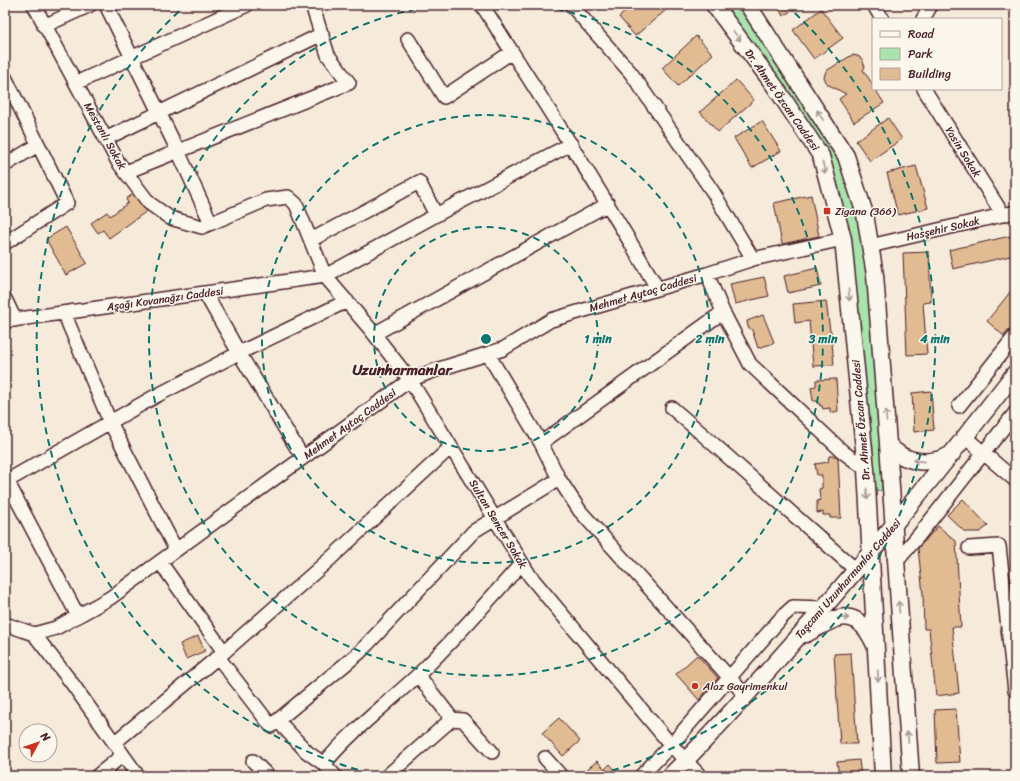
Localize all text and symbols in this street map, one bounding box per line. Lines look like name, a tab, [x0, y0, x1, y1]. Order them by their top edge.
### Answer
legend	[872, 18, 1002, 90]
text: Road	[908, 23, 935, 45]
one-way arrow	[733, 31, 742, 42]
text: Park	[908, 43, 933, 65]
street label: Dr. Ahmet Özcan Caddesi	[740, 45, 825, 156]
text: Building	[908, 63, 951, 85]
street label: Mestanlı Sokak	[79, 99, 131, 173]
one-way arrow	[816, 110, 825, 121]
street label: Yasin Sokak	[940, 123, 986, 181]
one-way arrow	[821, 161, 828, 174]
place label: Zigana (366)	[835, 202, 897, 221]
marker: Zigana (366)	[822, 206, 832, 216]
street label: Hasşehir Sokak	[904, 211, 982, 247]
street label: Mehmet Aytaç Caddesi	[587, 268, 700, 317]
street label: Aşağı Kovanağzı Caddesi	[105, 281, 225, 317]
one-way arrow	[846, 288, 853, 301]
text: 1 min	[584, 328, 612, 350]
text: 2 min	[694, 328, 725, 350]
text: 3 min	[808, 328, 838, 350]
text: 4 min	[919, 328, 950, 350]
centre of rings	[479, 332, 493, 346]
district label: Uzunharmanlar	[352, 357, 453, 383]
street label: Dr. Ahmet Özcan Caddesi	[846, 358, 876, 481]
street label: Mehmet Aytaç Caddesi	[299, 383, 401, 464]
one-way arrow	[883, 410, 890, 423]
one-way arrow	[913, 457, 926, 464]
street label: Sultan Sencer Sokak	[464, 476, 532, 573]
one-way arrow	[864, 487, 871, 500]
street label: Taşcami Uzunharmanlar Caddesi	[790, 514, 906, 644]
one-way arrow	[896, 601, 903, 614]
one-way arrow	[836, 614, 849, 622]
one-way arrow	[874, 669, 882, 682]
place label: Alaz Gayrimenkul	[702, 677, 788, 696]
marker: Alaz Gayrimenkul	[690, 681, 700, 691]
north arrow	[18, 723, 58, 763]
text: N	[35, 727, 55, 746]
one-way arrow	[905, 731, 912, 744]

